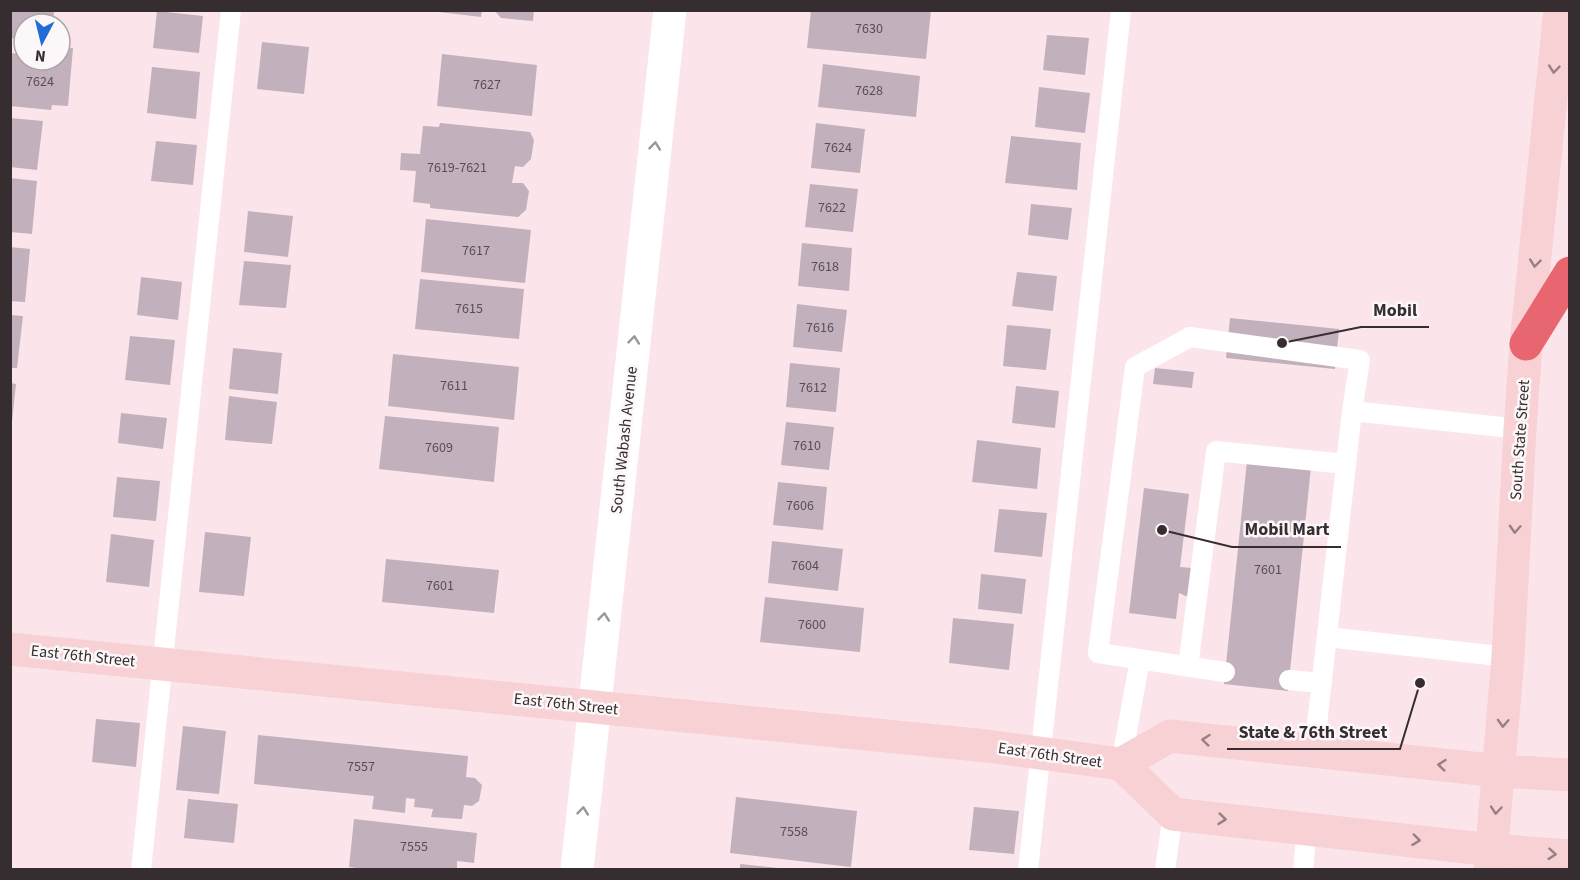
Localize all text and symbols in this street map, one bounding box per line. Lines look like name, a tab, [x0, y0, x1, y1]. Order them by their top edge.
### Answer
north arrow	[12, 12, 72, 72]
house number: 7630	[855, 19, 883, 39]
text: N	[34, 44, 47, 67]
one-way arrow	[1548, 64, 1561, 73]
house number: 7624	[26, 72, 54, 92]
house number: 7627	[473, 75, 501, 95]
house number: 7628	[855, 81, 883, 101]
house number: 7624	[824, 138, 852, 158]
one-way arrow	[649, 142, 661, 151]
house number: 7619-7621	[427, 158, 487, 178]
house number: 7622	[818, 198, 846, 218]
house number: 7617	[462, 241, 490, 261]
house number: 7618	[811, 257, 839, 277]
one-way arrow	[1529, 258, 1541, 267]
callout: Mobil	[1361, 291, 1429, 327]
text: Mobil	[1373, 298, 1417, 323]
house number: 7615	[455, 299, 483, 319]
house number: 7616	[806, 318, 834, 338]
one-way arrow	[628, 336, 640, 345]
street label: South Wabash Avenue	[605, 365, 643, 515]
house number: 7611	[440, 376, 468, 396]
house number: 7612	[799, 378, 827, 398]
street label: South State Street	[1505, 378, 1535, 501]
house number: 7610	[793, 436, 821, 456]
house number: 7609	[425, 438, 453, 458]
house number: 7606	[786, 496, 814, 516]
callout: Mobil Mart	[1232, 511, 1341, 547]
text: Mobil Mart	[1245, 517, 1330, 542]
one-way arrow	[1508, 524, 1521, 533]
house number: 7604	[791, 556, 819, 576]
house number: 7601	[1254, 560, 1282, 580]
house number: 7601	[426, 576, 454, 596]
one-way arrow	[597, 613, 610, 622]
house number: 7600	[798, 615, 826, 635]
street label: East 76th Street	[30, 640, 137, 672]
street label: East 76th Street	[513, 688, 620, 720]
callout: State & 76th Street	[1227, 713, 1400, 749]
one-way arrow	[1496, 719, 1509, 728]
text: State & 76th Street	[1239, 720, 1387, 745]
one-way arrow	[1201, 734, 1211, 747]
street label: East 76th Street	[997, 737, 1104, 773]
house number: 7557	[347, 757, 375, 777]
one-way arrow	[1437, 759, 1446, 772]
one-way arrow	[1490, 806, 1503, 815]
one-way arrow	[576, 807, 589, 816]
one-way arrow	[1218, 813, 1227, 825]
house number: 7558	[780, 822, 808, 842]
one-way arrow	[1412, 834, 1421, 846]
house number: 7555	[400, 837, 428, 857]
one-way arrow	[1547, 848, 1556, 861]

